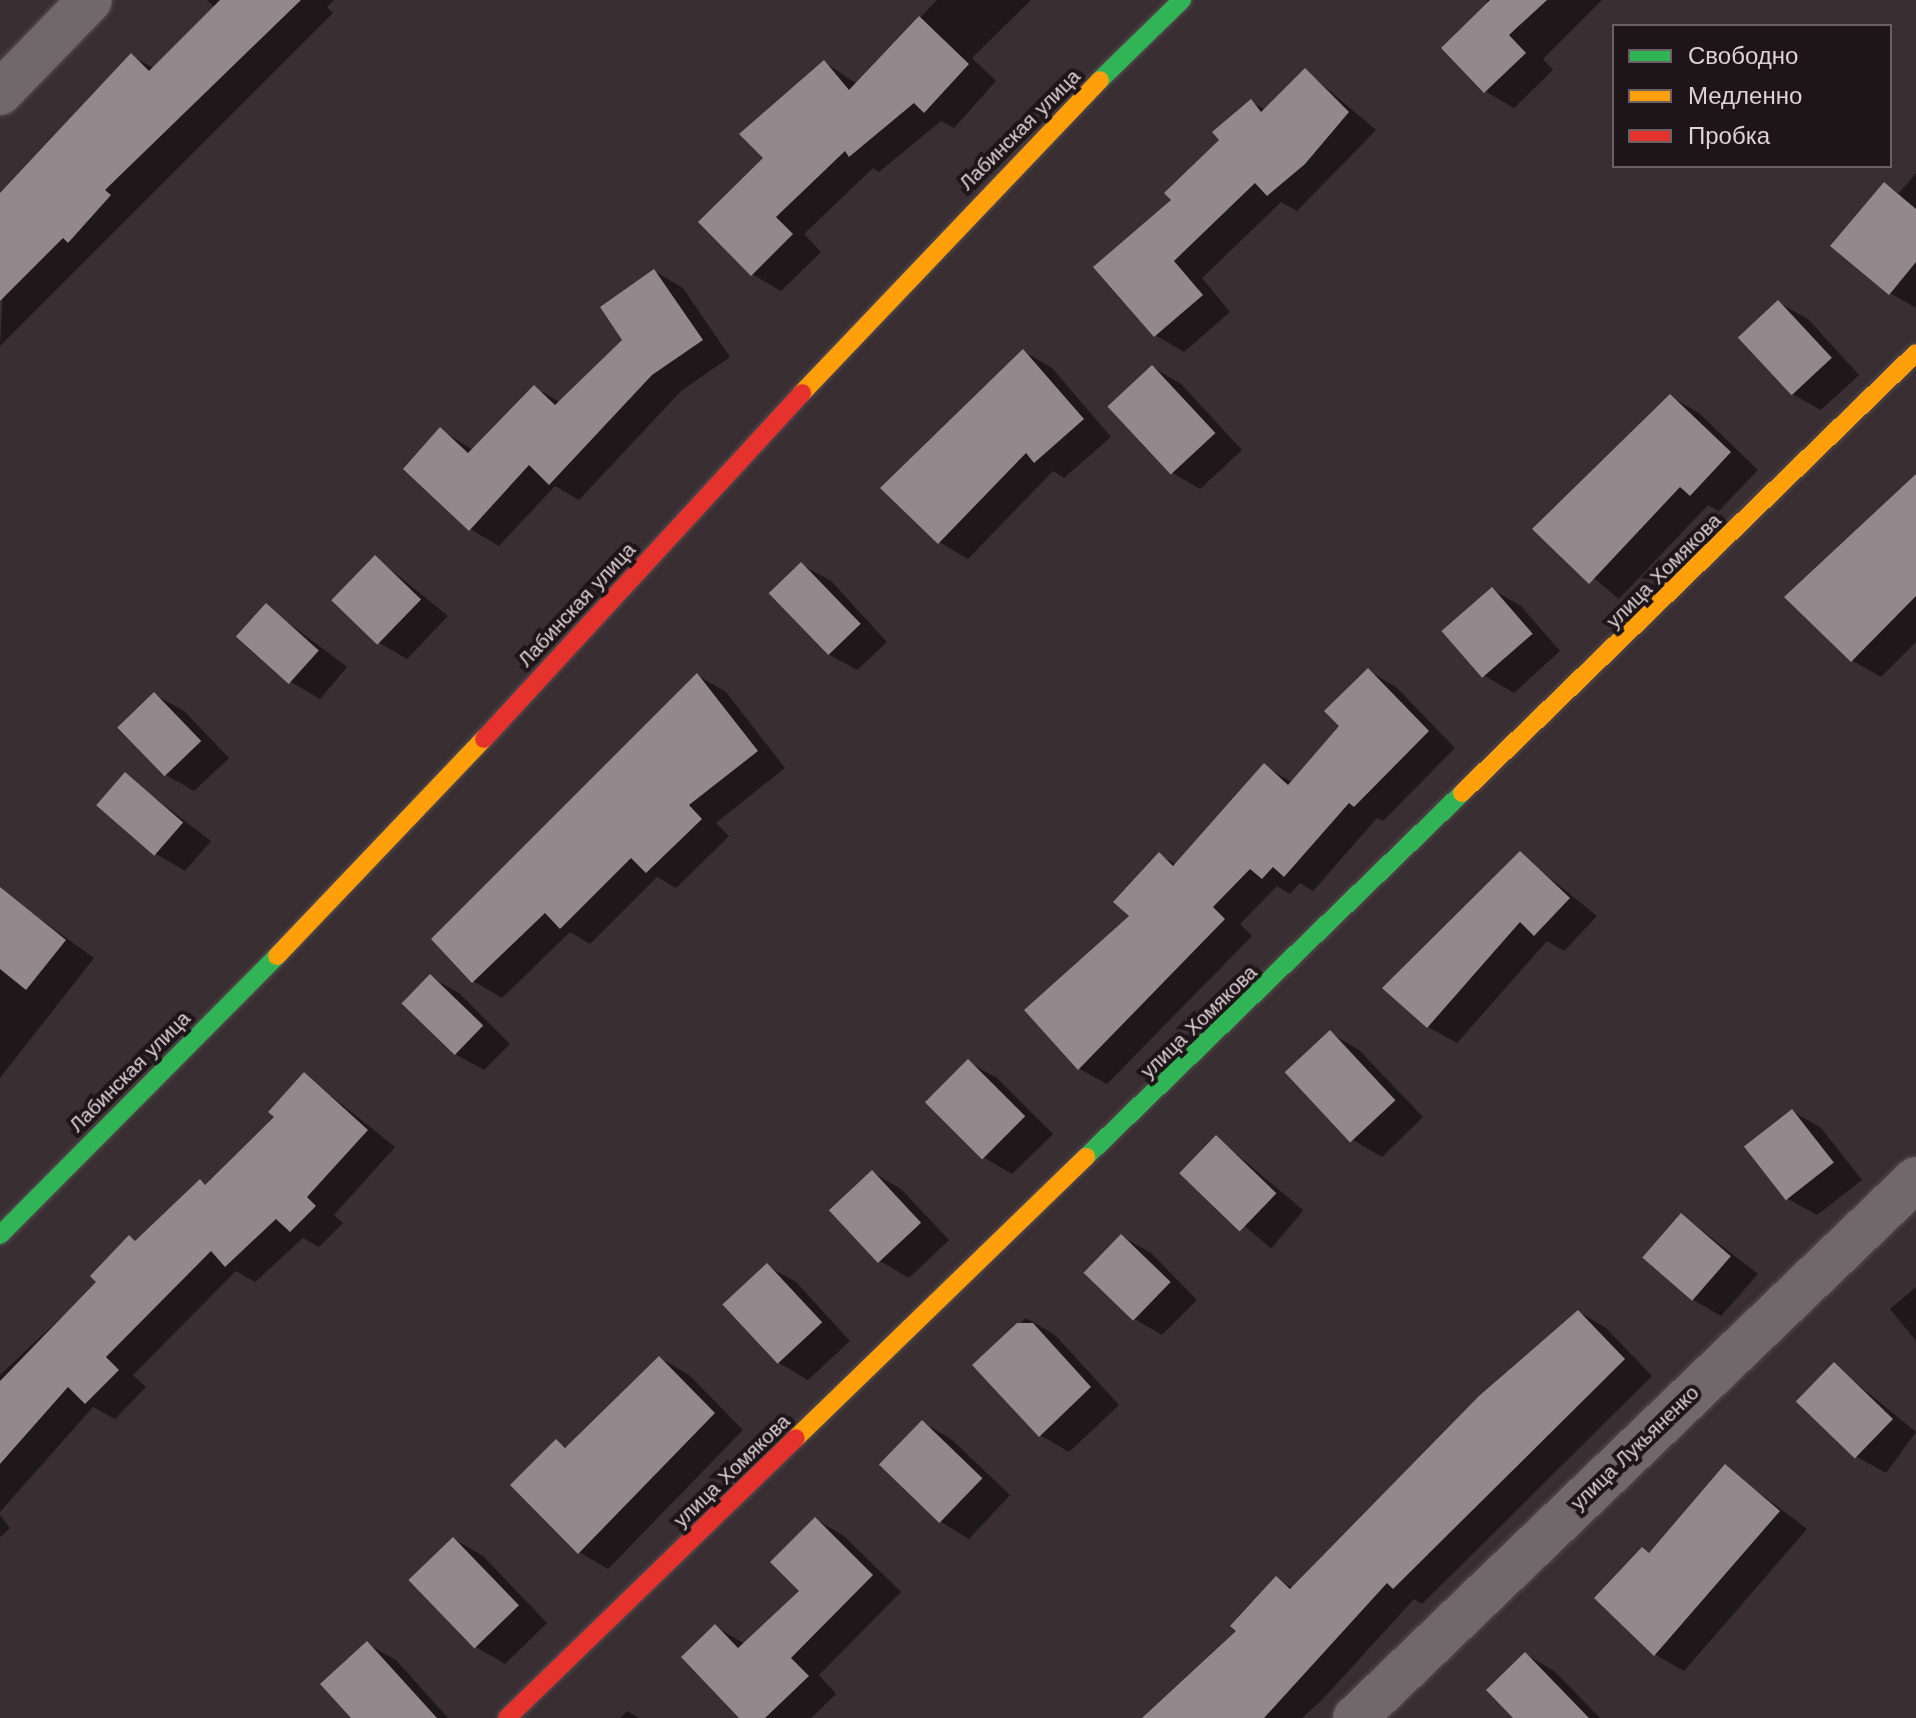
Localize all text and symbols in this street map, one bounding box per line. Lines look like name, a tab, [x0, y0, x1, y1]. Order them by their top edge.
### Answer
legend	[1612, 24, 1892, 168]
text: Свободно	[1688, 42, 1798, 70]
street label: Лабинская улица	[955, 65, 1085, 195]
text: Медленно	[1688, 82, 1802, 110]
text: Пробка	[1688, 122, 1770, 150]
street label: улица Хомякова	[1602, 509, 1726, 633]
street label: Лабинская улица	[513, 538, 641, 672]
street label: улица Хомякова	[1136, 960, 1262, 1084]
street label: Лабинская улица	[65, 1007, 195, 1137]
street label: улица Лукьяненко	[1566, 1381, 1704, 1515]
street label: улица Хомякова	[669, 1409, 795, 1533]

